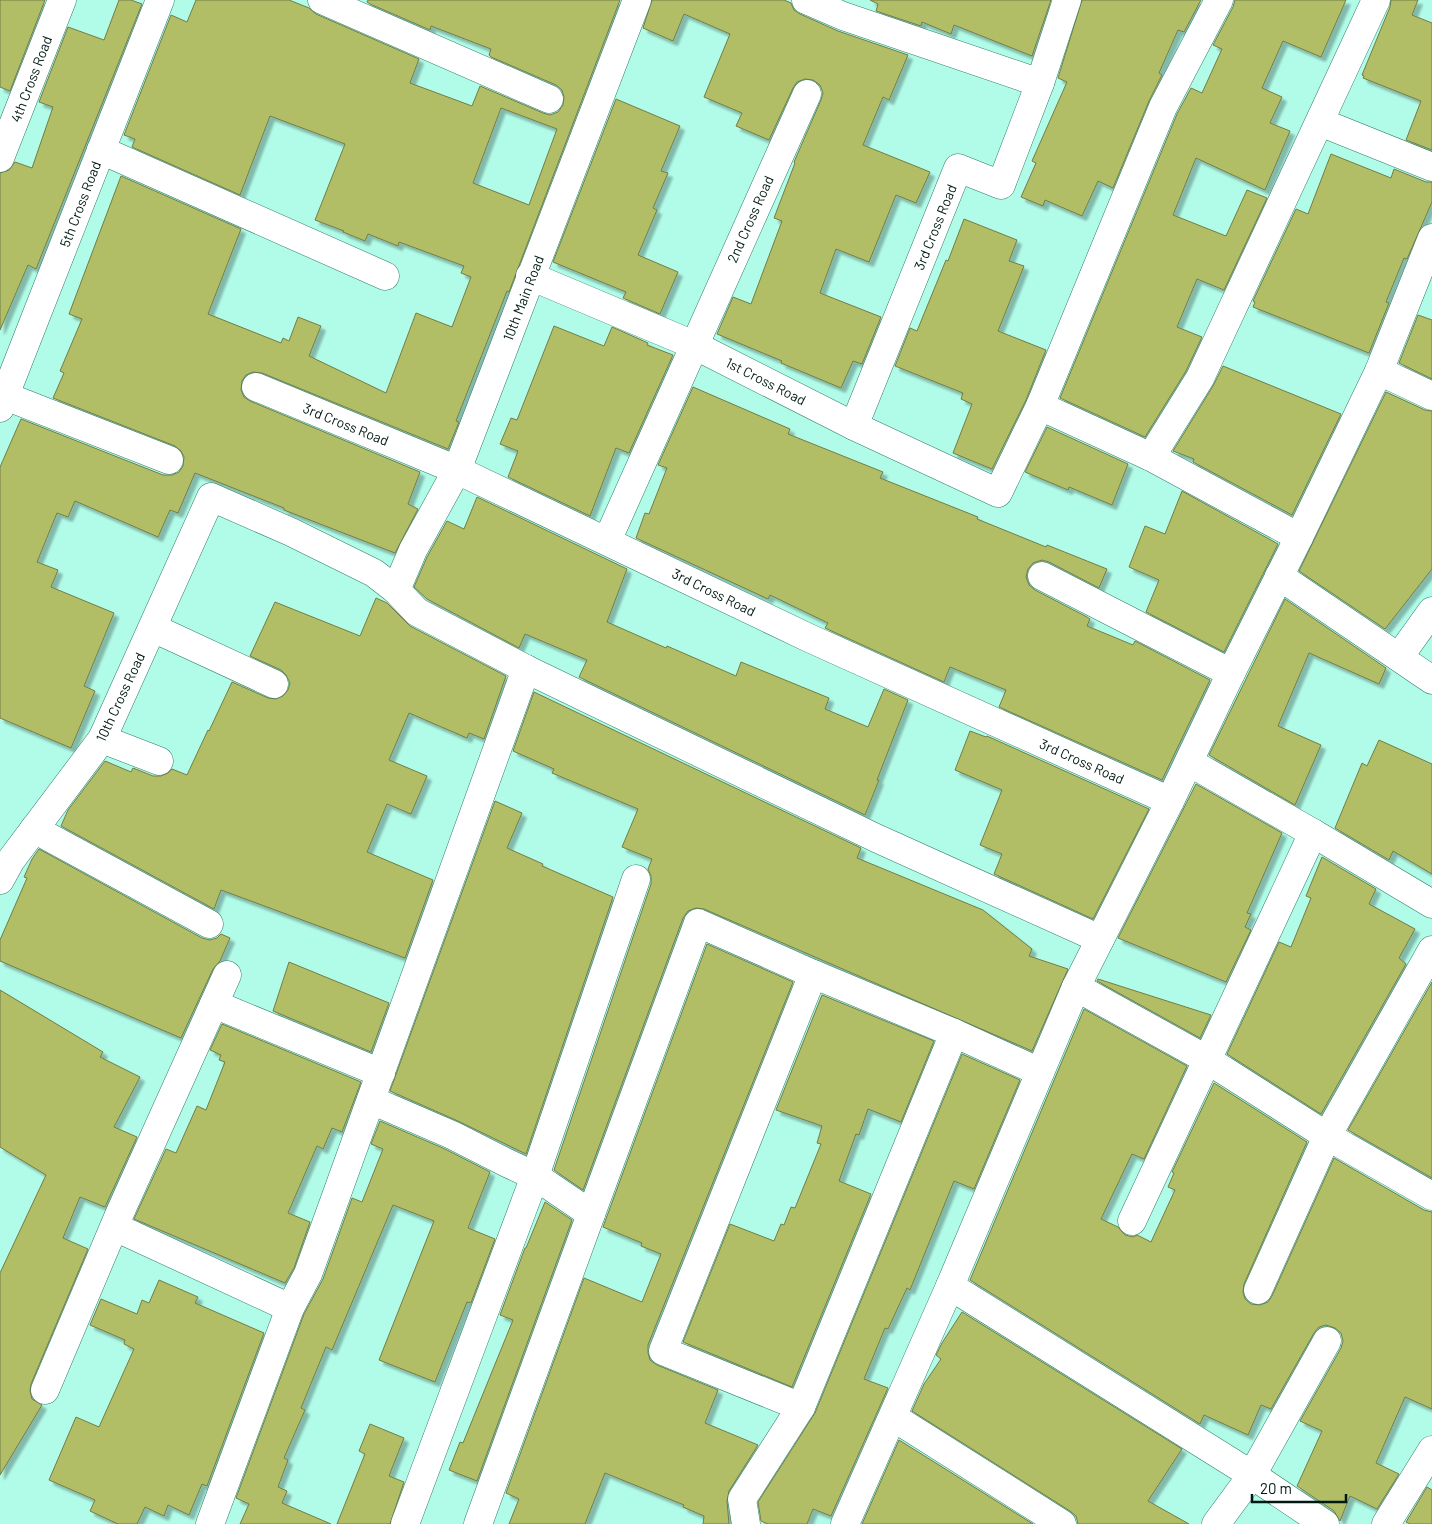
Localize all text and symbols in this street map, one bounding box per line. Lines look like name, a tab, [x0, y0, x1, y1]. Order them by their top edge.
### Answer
street label: 4th Cross Road	[7, 33, 55, 125]
street label: 5th Cross Road	[56, 159, 104, 249]
street label: 2nd Cross Road	[723, 173, 777, 265]
street label: 3rd Cross Road	[910, 182, 960, 272]
street label: 10th Main Road	[499, 253, 547, 343]
street label: 1st Cross Road	[723, 354, 809, 408]
street label: 3rd Cross Road	[301, 399, 391, 449]
street label: 3rd Cross Road	[669, 564, 759, 620]
street label: 10th Cross Road	[92, 650, 148, 744]
street label: 3rd Cross Road	[1037, 735, 1127, 787]
scale bar	[1252, 1472, 1346, 1504]
text: 20 m	[1260, 1479, 1292, 1497]

